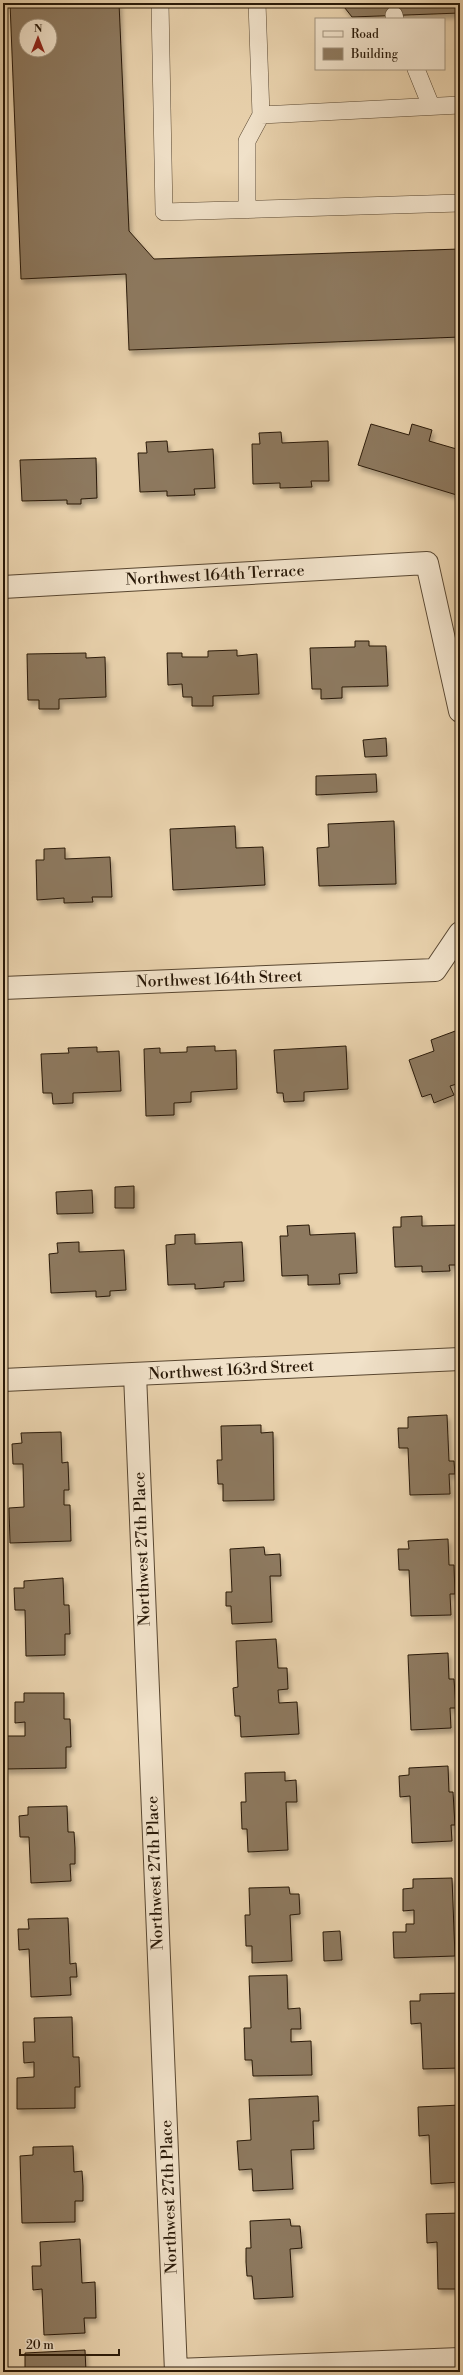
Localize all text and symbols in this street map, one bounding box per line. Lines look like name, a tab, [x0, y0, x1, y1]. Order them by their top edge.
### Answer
north arrow	[18, 18, 58, 58]
legend	[315, 18, 445, 70]
text: N	[34, 22, 43, 36]
text: Road	[351, 27, 379, 42]
text: Building	[350, 47, 399, 62]
street label: Northwest 164th Terrace	[125, 560, 305, 590]
street label: Northwest 164th Street	[135, 966, 303, 992]
street label: Northwest 163rd Street	[148, 1356, 315, 1384]
street label: Northwest 27th Place	[129, 1472, 155, 1626]
street label: Northwest 27th Place	[142, 1796, 168, 1950]
street label: Northwest 27th Place	[156, 2120, 182, 2274]
scale bar	[20, 2331, 119, 2357]
text: 20 m	[26, 2338, 54, 2353]

